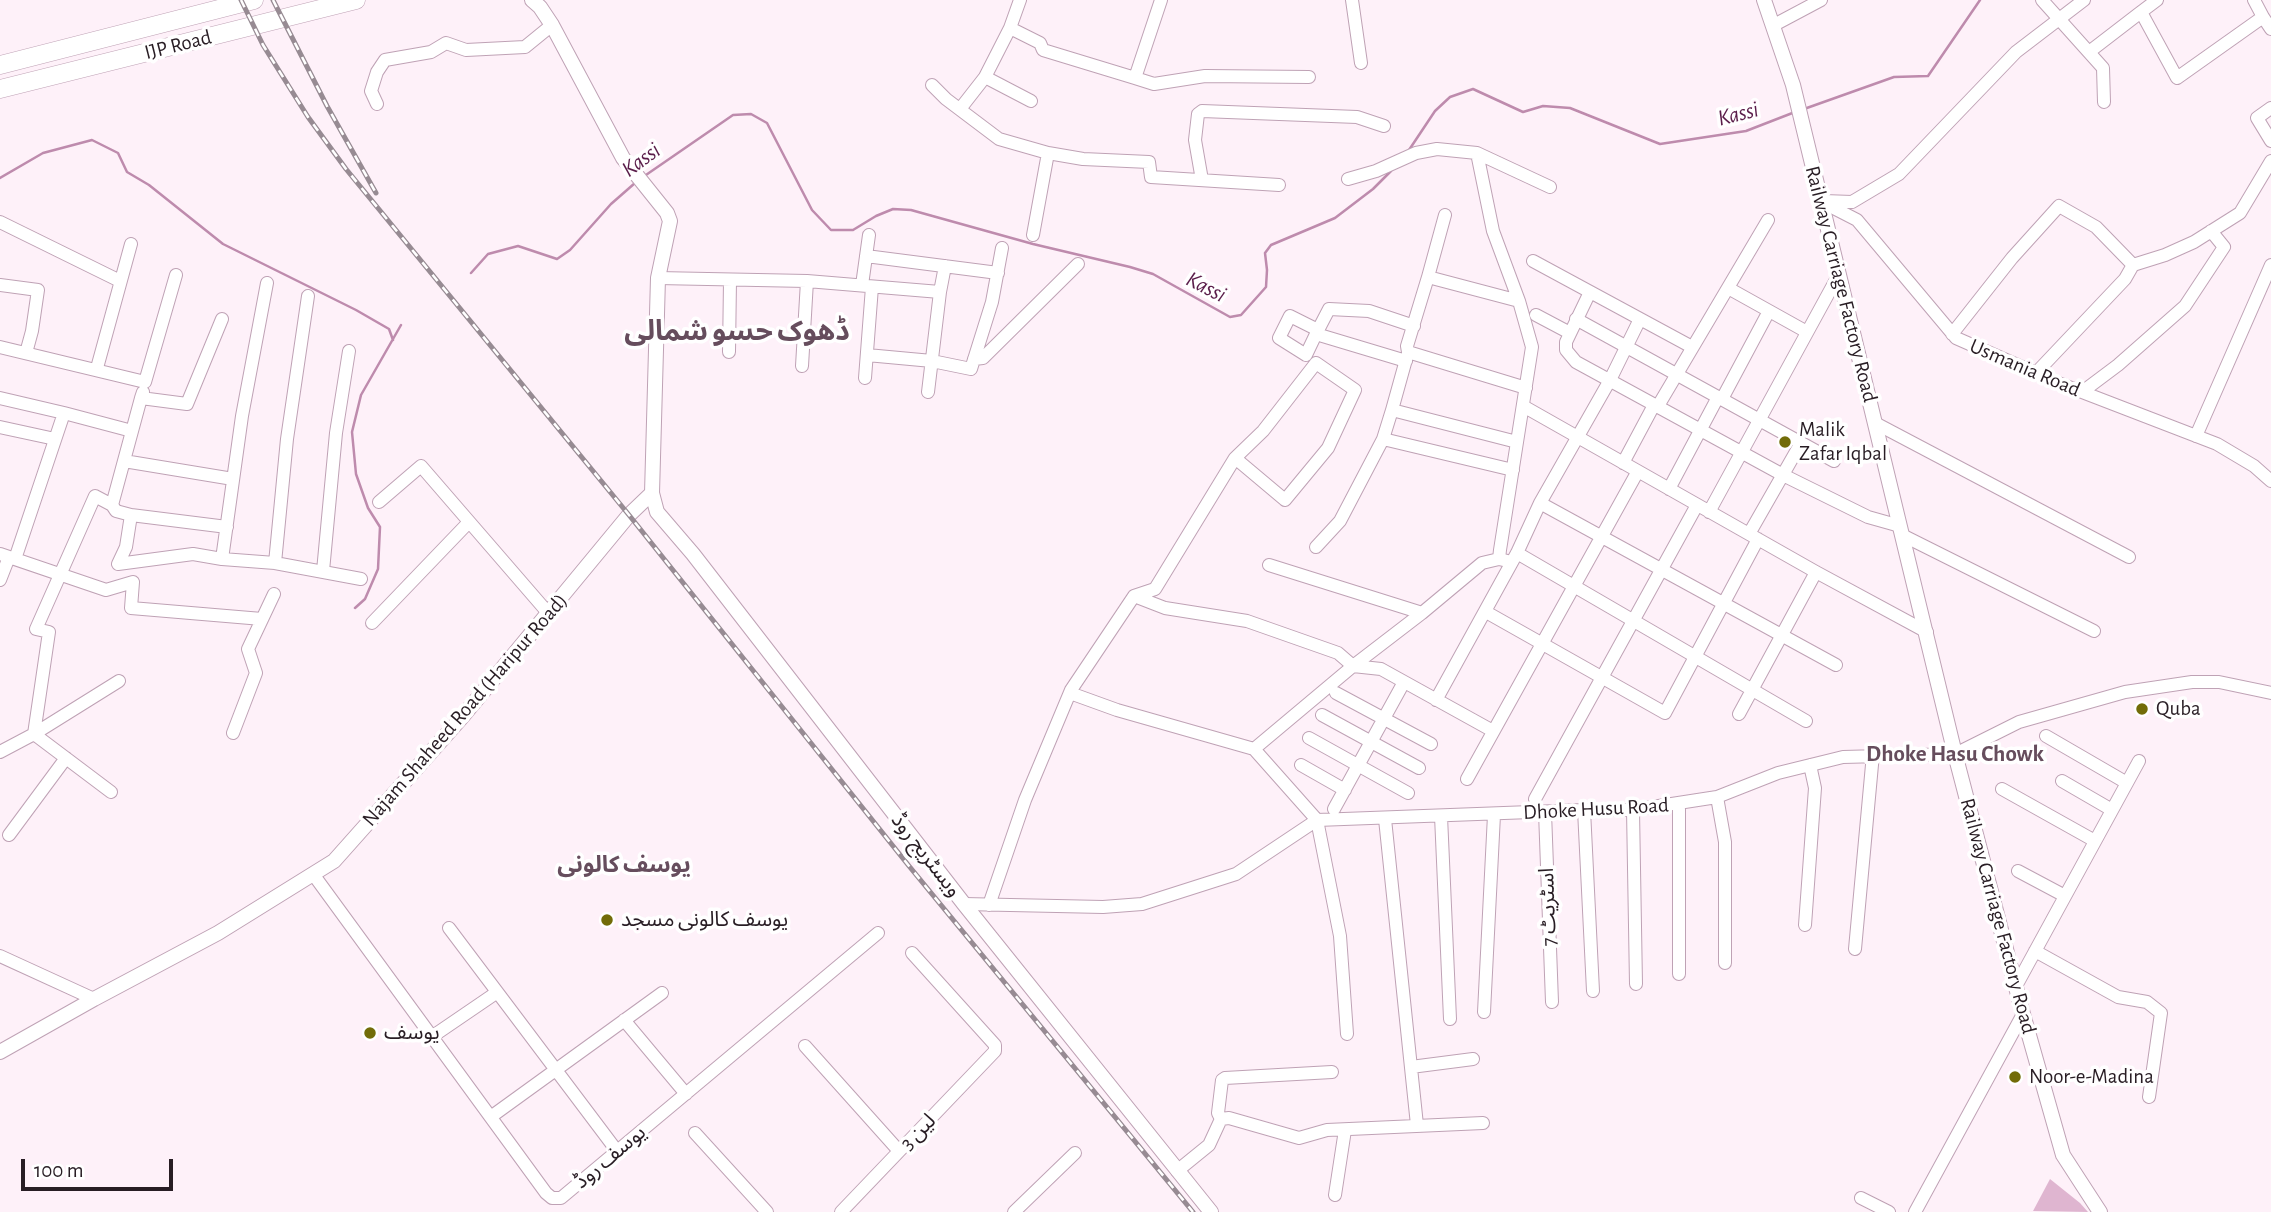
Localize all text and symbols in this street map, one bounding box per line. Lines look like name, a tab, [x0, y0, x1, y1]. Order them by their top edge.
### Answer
street label: IJP Road	[142, 25, 214, 65]
water label: Kassi	[1715, 96, 1761, 132]
water label: Kassi	[616, 137, 666, 183]
street label: Railway Carriage Factory Road	[1799, 163, 1883, 405]
water label: Kassi	[1181, 265, 1231, 309]
district label: ڈھوک حسو شمالی	[624, 315, 850, 349]
street label: Usmania Road	[1966, 333, 2084, 403]
place label: Malik Zafar Iqbal	[1799, 417, 1887, 467]
marker: Malik Zafar Iqbal	[1777, 434, 1793, 450]
street label: Najam Shaheed Road (Haripur Road)	[357, 588, 573, 832]
place label: Quba	[2156, 696, 2201, 722]
marker: Quba	[2134, 701, 2150, 717]
district label: Dhoke Hasu Chowk	[1866, 740, 2044, 768]
street label: Dhoke Husu Road	[1523, 793, 1669, 825]
street label: Railway Carriage Factory Road	[1954, 795, 2042, 1037]
street label: ویسٹریج روڈ	[885, 808, 967, 902]
district label: یوسف کالونی	[557, 851, 691, 879]
street label: اسٹریٹ 7	[1534, 867, 1562, 947]
place label: یوسف کالونی مسجد	[621, 907, 788, 933]
marker: یوسف کالونی مسجد	[599, 912, 615, 928]
place label: یوسف	[384, 1020, 440, 1046]
marker: یوسف	[362, 1025, 378, 1041]
place label: Noor-e-Madina	[2029, 1064, 2154, 1090]
marker: Noor-e-Madina	[2007, 1069, 2023, 1085]
street label: لین 3	[895, 1109, 941, 1155]
street label: یوسف روڈ	[569, 1120, 651, 1194]
scale bar	[24, 1146, 177, 1190]
text: 100 m	[34, 1160, 84, 1181]

